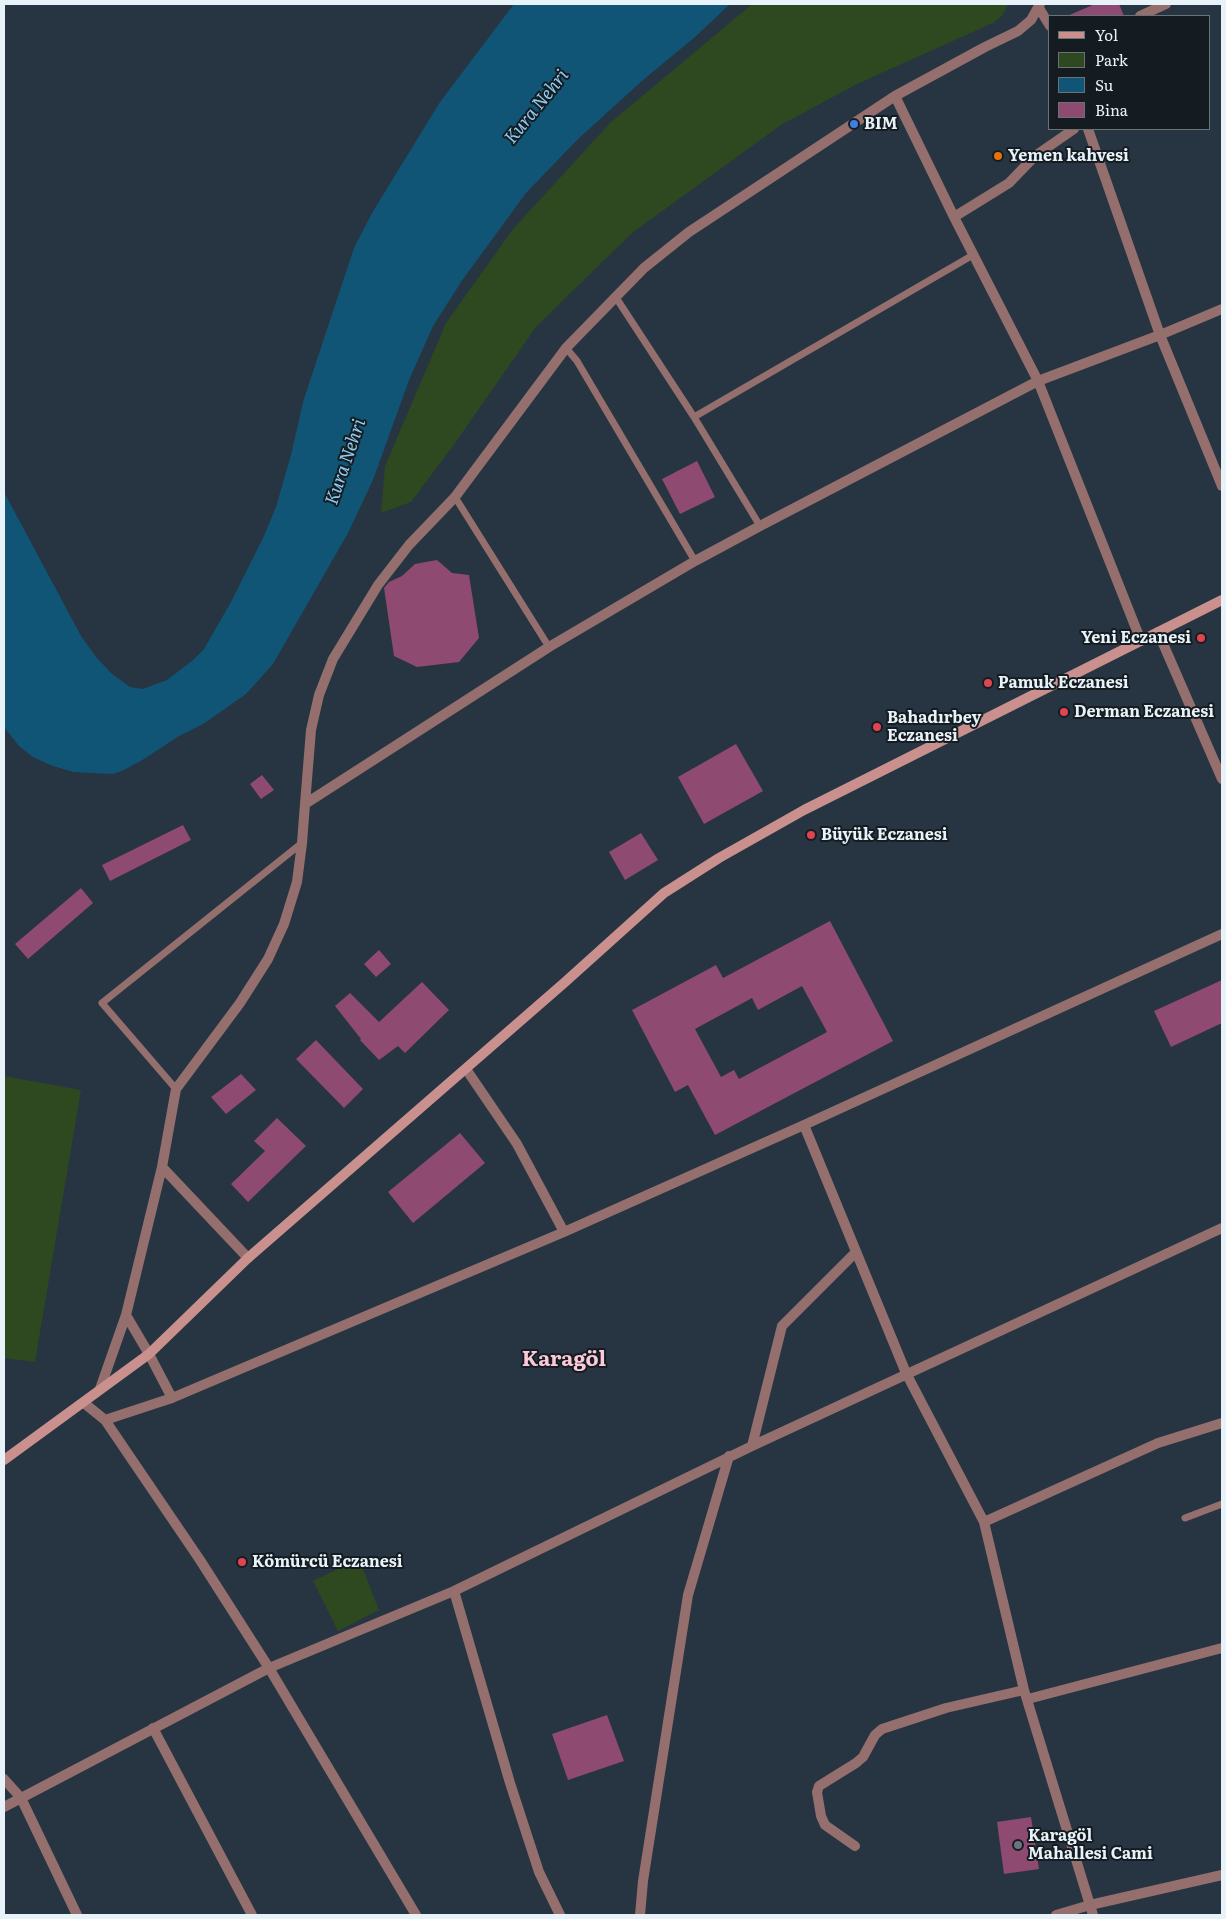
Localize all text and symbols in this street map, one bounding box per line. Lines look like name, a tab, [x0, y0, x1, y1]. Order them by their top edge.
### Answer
legend	[1048, 15, 1211, 130]
text: Yol	[1095, 23, 1118, 46]
text: Park	[1095, 48, 1128, 71]
water label: Kura Nehri	[500, 65, 574, 149]
text: Su	[1095, 73, 1113, 96]
text: Bina	[1095, 98, 1128, 121]
place label: BIM	[864, 114, 898, 134]
marker: BIM	[848, 118, 860, 130]
place label: Yemen kahvesi	[1008, 146, 1129, 166]
marker: Yemen kahvesi	[992, 150, 1004, 162]
water label: Kura Nehri	[321, 416, 371, 508]
place label: Yeni Eczanesi	[1081, 628, 1191, 648]
marker: Yeni Eczanesi	[1195, 632, 1207, 644]
place label: Pamuk Eczanesi	[998, 673, 1129, 693]
marker: Pamuk Eczanesi	[982, 677, 994, 689]
place label: Derman Eczanesi	[1074, 702, 1214, 722]
marker: Derman Eczanesi	[1058, 706, 1070, 718]
place label: Bahadırbey Eczanesi	[887, 708, 981, 746]
marker: Bahadırbey Eczanesi	[871, 721, 883, 733]
place label: Büyük Eczanesi	[821, 825, 948, 845]
marker: Büyük Eczanesi	[805, 829, 817, 841]
district label: Karagöl	[522, 1347, 606, 1373]
place label: Kömürcü Eczanesi	[252, 1552, 402, 1572]
marker: Kömürcü Eczanesi	[236, 1556, 248, 1568]
place label: Karagöl Mahallesi Cami	[1028, 1826, 1153, 1864]
marker: Karagöl Mahallesi Cami	[1012, 1839, 1024, 1851]

